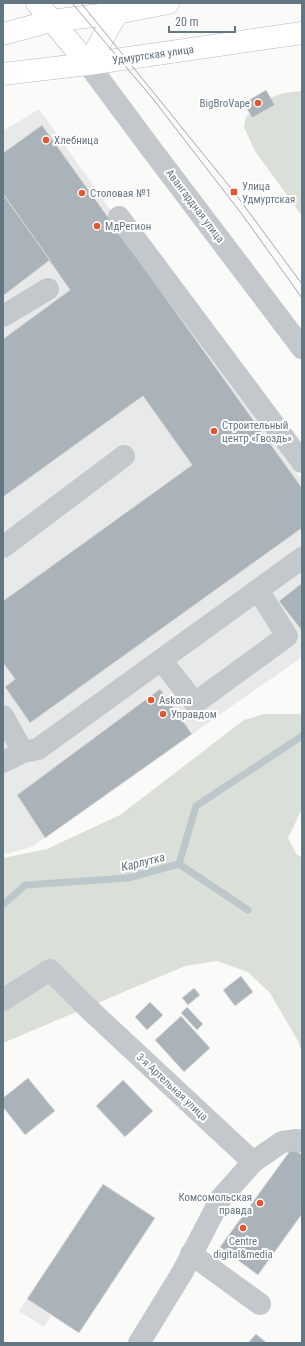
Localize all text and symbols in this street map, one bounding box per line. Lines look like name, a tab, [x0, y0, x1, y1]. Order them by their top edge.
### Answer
scale bar	[169, 8, 235, 34]
text: 20 m	[175, 15, 199, 29]
street label: Удмуртская улица	[111, 43, 195, 67]
place label: BigBroVape	[200, 97, 250, 110]
marker: BigBroVape	[253, 98, 263, 108]
place label: Хлебница	[54, 134, 98, 147]
marker: Хлебница	[41, 135, 51, 145]
street label: Авангардная улица	[163, 167, 227, 245]
place label: Улица Удмуртская	[242, 180, 295, 206]
place label: Столовая №1	[90, 187, 151, 200]
marker: Улица Удмуртская	[229, 187, 239, 197]
marker: Столовая №1	[77, 188, 87, 198]
place label: МдРегион	[105, 220, 151, 233]
marker: МдРегион	[92, 221, 102, 231]
place label: Строительный центр «Гвоздь»	[222, 419, 292, 445]
marker: Строительный центр «Гвоздь»	[209, 426, 219, 436]
place label: Askona	[159, 694, 191, 707]
marker: Askona	[146, 695, 156, 705]
place label: Управдом	[171, 708, 217, 721]
marker: Управдом	[158, 709, 168, 719]
water label: Карлутка	[120, 850, 166, 874]
street label: 3-я Артельная улица	[134, 1051, 210, 1123]
place label: Комсомольская правда	[178, 1191, 252, 1217]
marker: Комсомольская правда	[255, 1198, 265, 1208]
marker: Centre digital&media	[238, 1223, 248, 1233]
place label: Centre digital&media	[213, 1235, 273, 1261]

